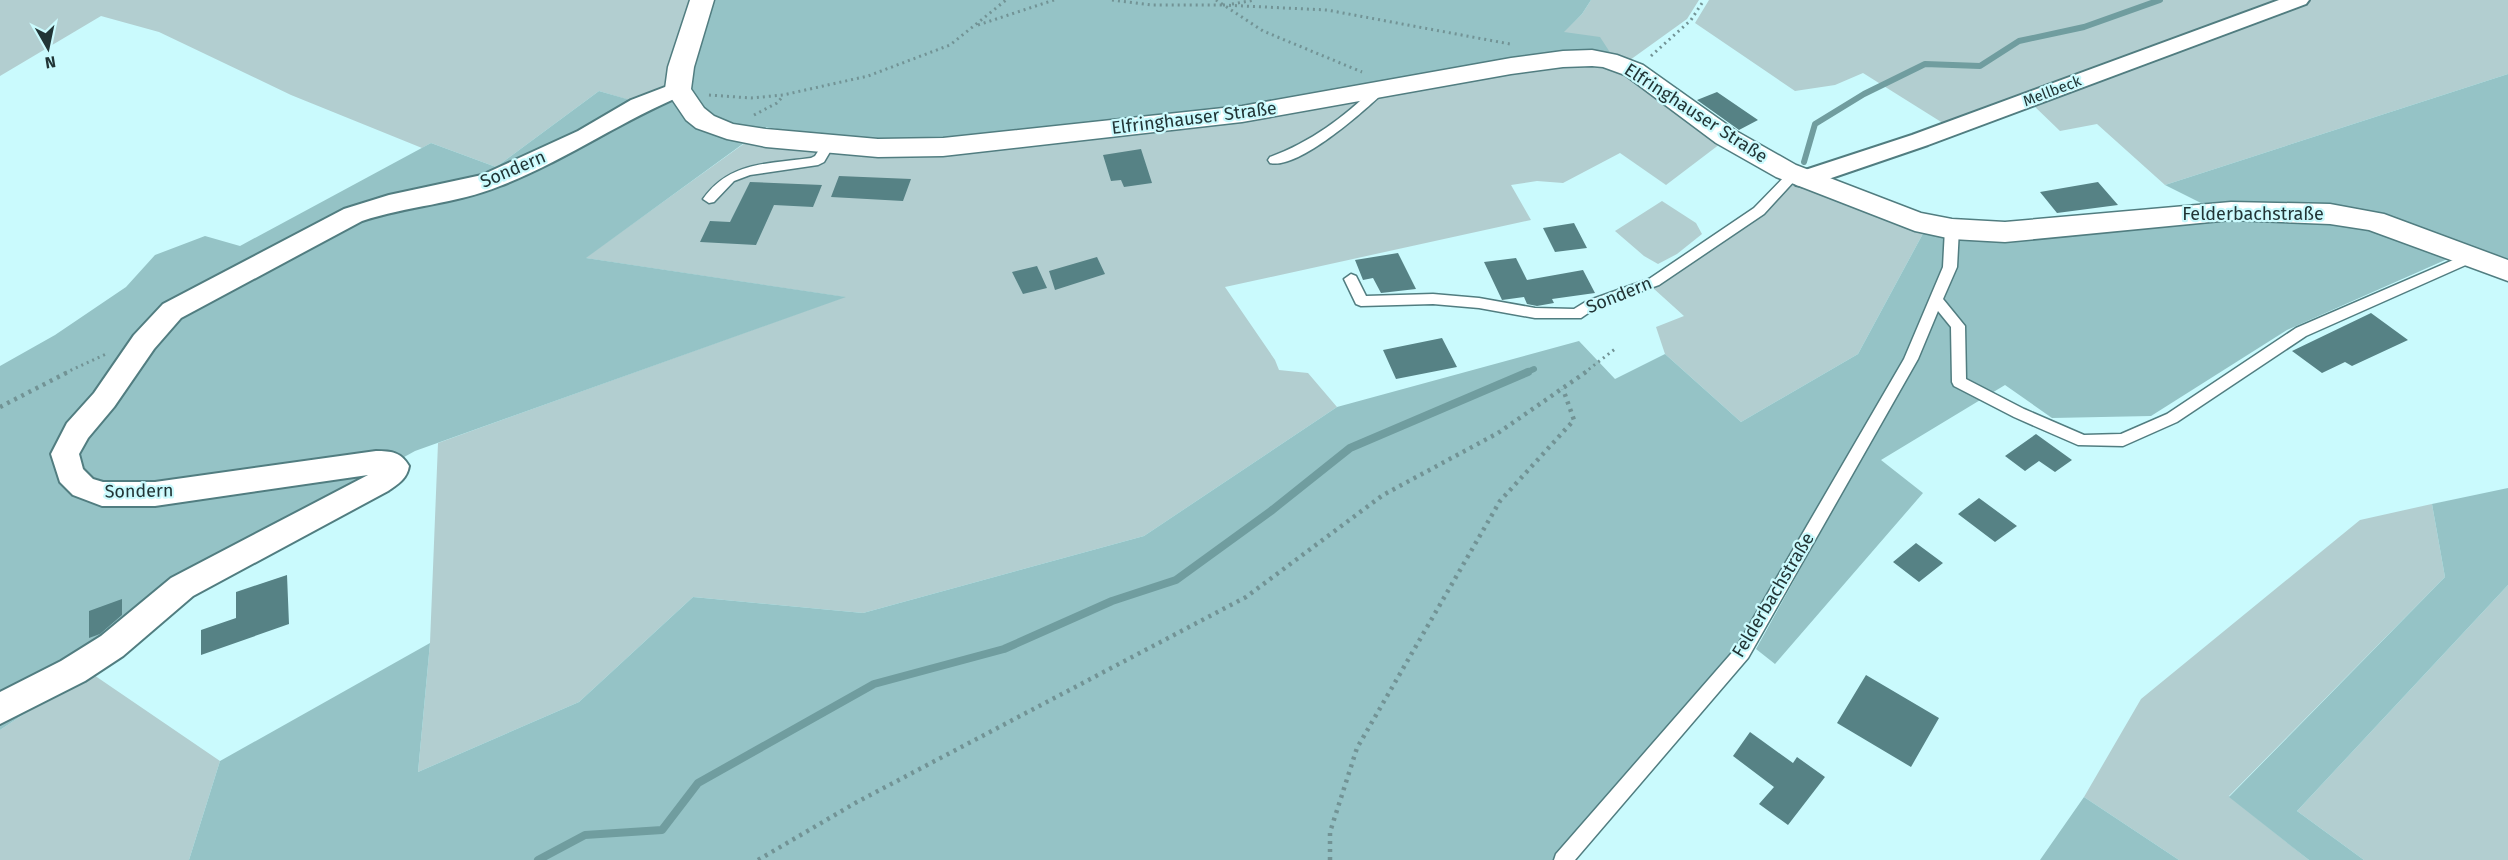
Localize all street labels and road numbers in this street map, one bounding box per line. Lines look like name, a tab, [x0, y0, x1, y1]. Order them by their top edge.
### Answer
street label: Elfringhauser Straße	[1620, 58, 1772, 168]
street label: Mellbeck	[2020, 72, 2084, 110]
street label: Elfringhauser Straße	[1110, 97, 1278, 139]
street label: Sondern	[477, 145, 549, 193]
street label: Felderbachstraße	[2182, 203, 2324, 225]
street label: Sondern	[1583, 272, 1655, 318]
street label: Sondern	[104, 479, 174, 503]
street label: Felderbachstraße	[1727, 529, 1819, 661]

